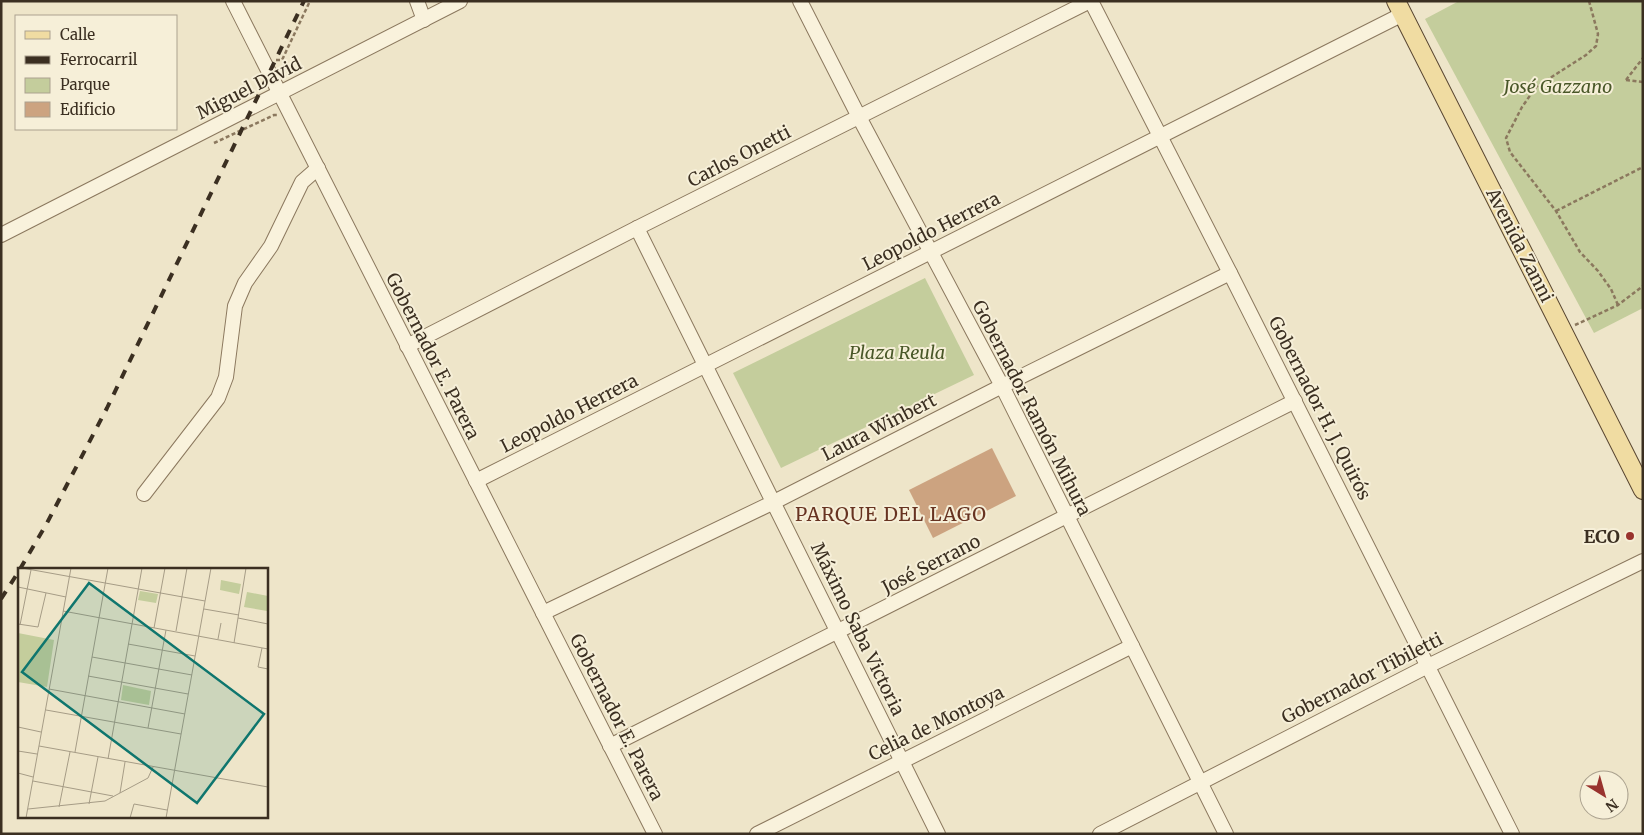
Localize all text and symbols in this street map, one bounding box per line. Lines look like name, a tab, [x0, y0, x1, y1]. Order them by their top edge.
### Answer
legend	[15, 15, 178, 130]
text: Calle	[60, 25, 95, 44]
text: Ferrocarril	[60, 50, 138, 69]
street label: Miguel David	[193, 52, 305, 124]
text: Parque	[60, 75, 110, 94]
park label: José Gazzano	[1502, 75, 1612, 98]
text: Edificio	[60, 100, 116, 119]
street label: Carlos Onetti	[683, 120, 795, 192]
street label: Avenida Zanni	[1481, 183, 1559, 306]
street label: Leopoldo Herrera	[858, 186, 1004, 276]
street label: Gobernador E. Parera	[381, 269, 485, 444]
street label: Gobernador Ramón Mihura	[968, 296, 1097, 520]
street label: Gobernador H. J. Quirós	[1264, 312, 1376, 504]
park label: Plaza Reula	[849, 341, 945, 364]
street label: Leopoldo Herrera	[496, 368, 642, 458]
street label: Laura Winbert	[818, 388, 940, 466]
district label: PARQUE DEL LAGO	[795, 502, 987, 526]
place label: ECO	[1583, 525, 1620, 548]
street label: José Serrano	[877, 529, 984, 599]
marker: ECO	[1624, 530, 1636, 542]
street label: Máximo Saba Victoria	[806, 539, 910, 720]
inset map	[18, 568, 268, 818]
street label: Gobernador Tibiletti	[1277, 627, 1447, 729]
street label: Gobernador E. Parera	[565, 630, 669, 805]
street label: Celia de Montoya	[865, 680, 1008, 766]
north arrow	[1579, 770, 1629, 820]
text: N	[1602, 795, 1622, 816]

